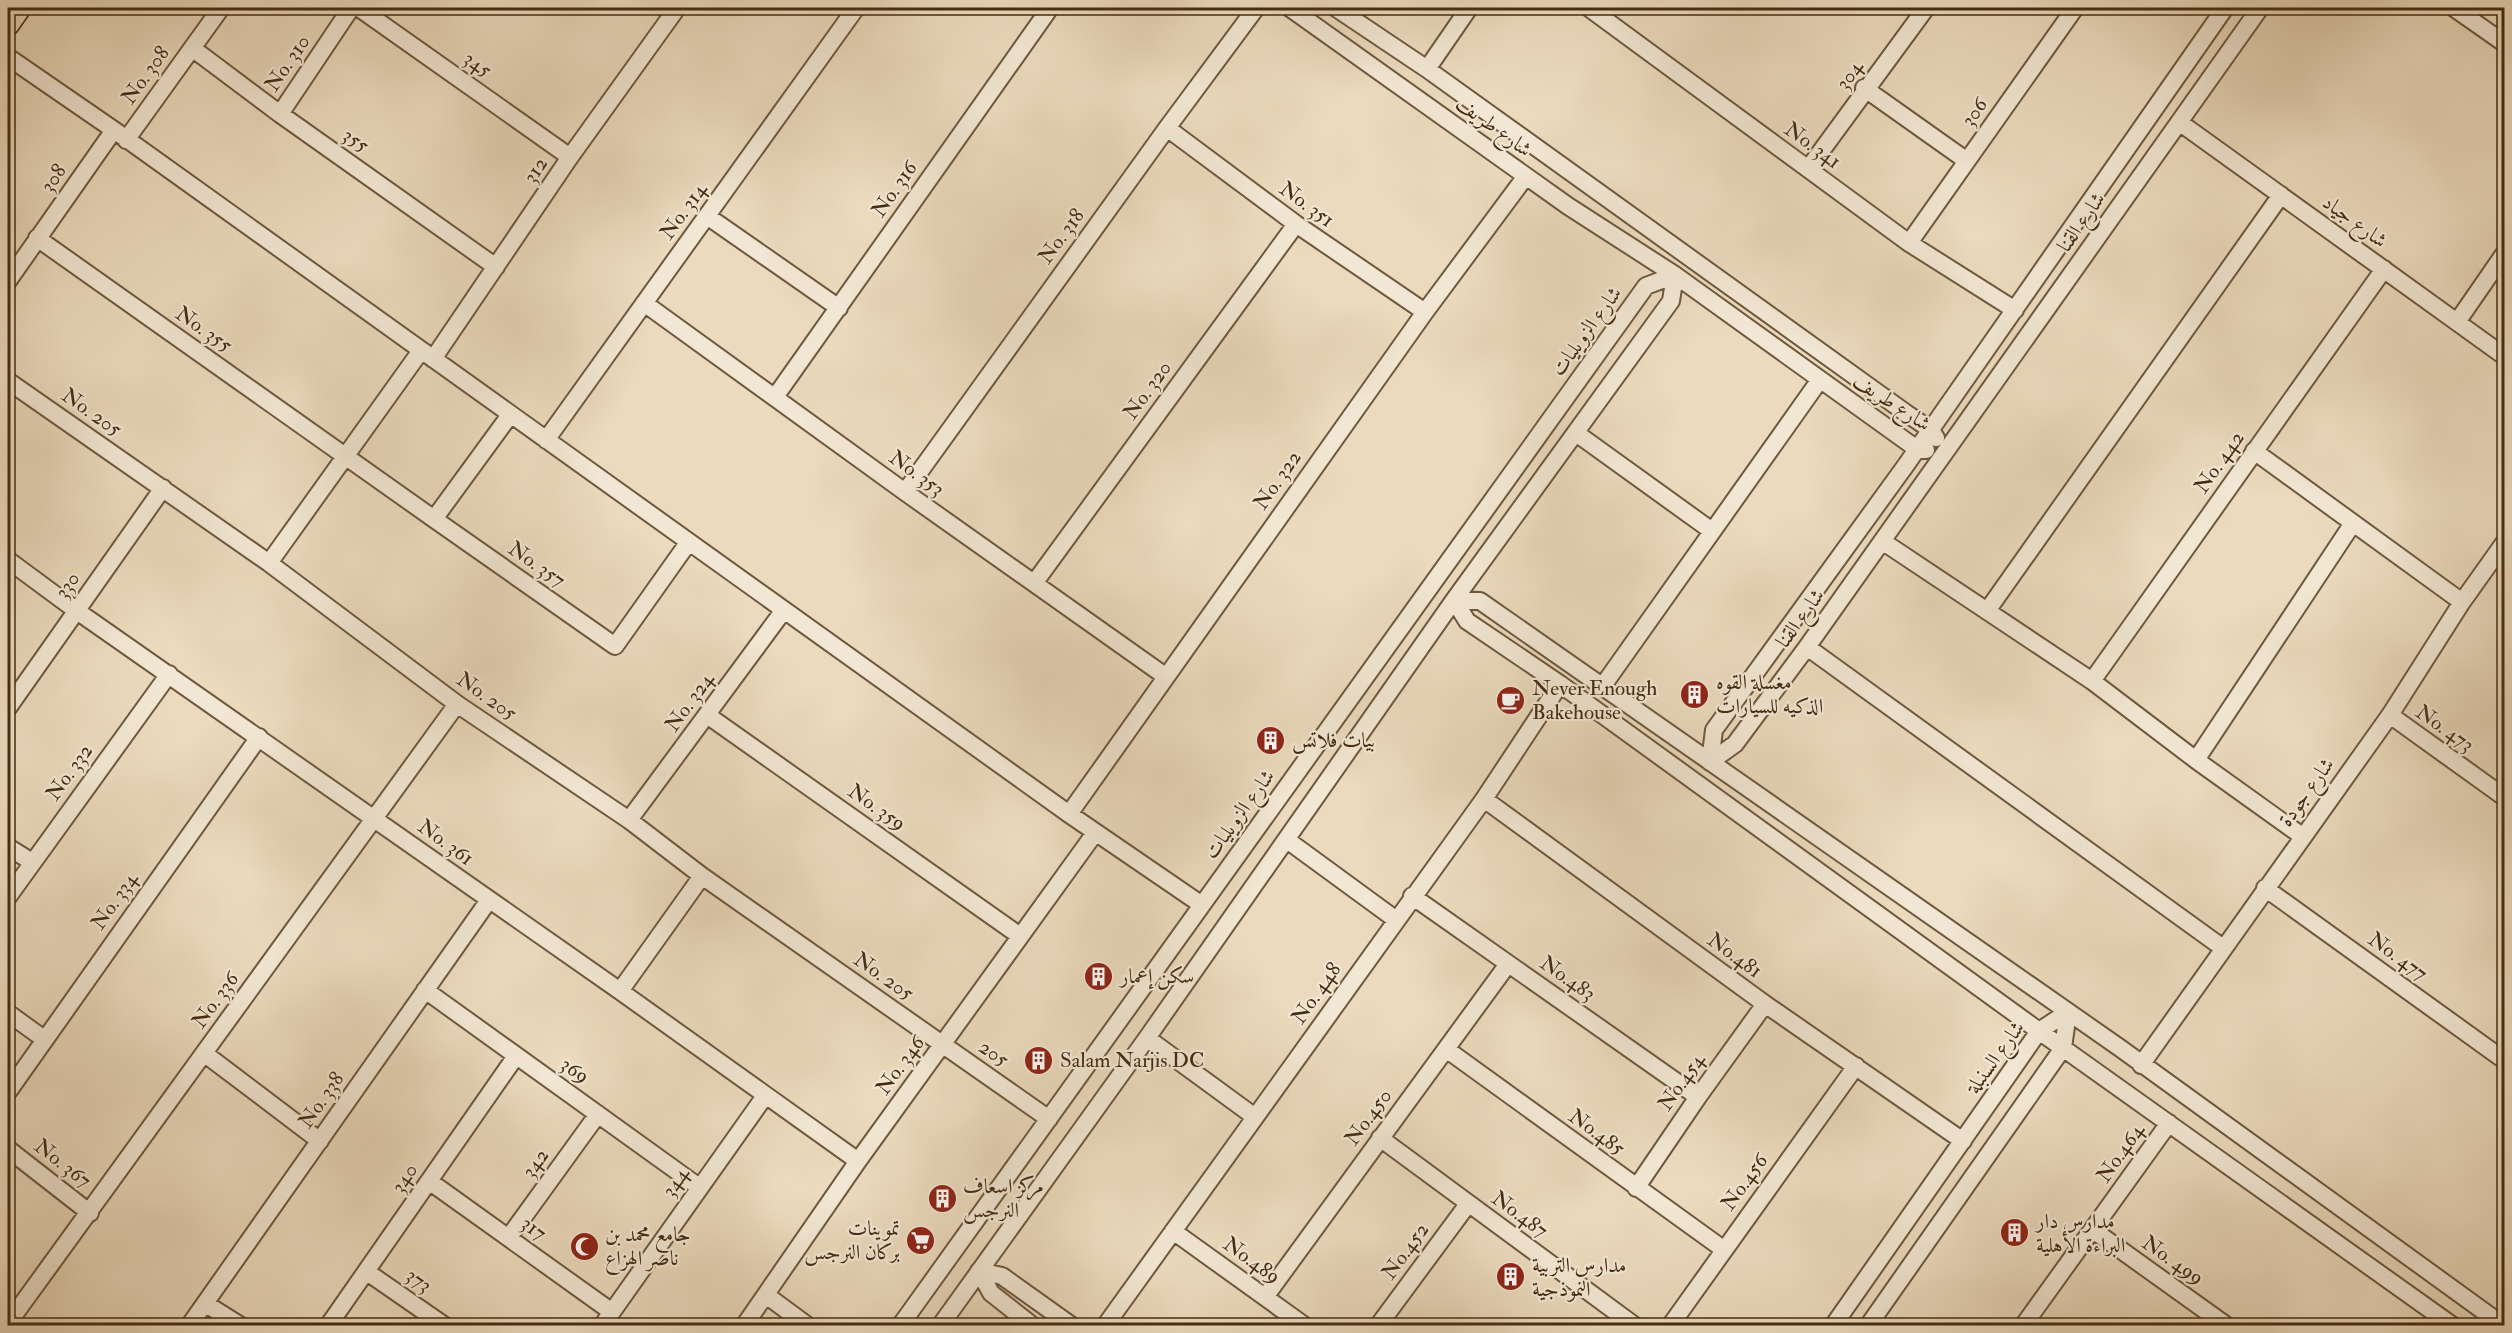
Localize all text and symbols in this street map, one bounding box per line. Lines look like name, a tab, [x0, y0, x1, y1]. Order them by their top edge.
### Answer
street label: No. 310	[259, 30, 316, 97]
street label: No. 308	[115, 41, 176, 110]
street label: 345	[458, 45, 498, 84]
street label: 304	[1830, 54, 1870, 95]
street label: شارع طريف	[1448, 90, 1537, 166]
street label: 306	[1955, 91, 1995, 132]
street label: No. 341	[1779, 116, 1846, 175]
street label: 355	[337, 122, 375, 160]
street label: 312	[517, 152, 554, 189]
street label: No. 316	[865, 155, 924, 223]
street label: 308	[34, 159, 73, 198]
street label: No. 351	[1274, 175, 1340, 233]
street label: No. 314	[654, 176, 714, 245]
street label: شارع القنا	[2051, 187, 2115, 260]
street label: شارع جياد	[2314, 189, 2393, 257]
street label: No. 318	[1032, 203, 1091, 269]
street label: شارع الزويليات	[1545, 281, 1631, 384]
street label: No. 355	[170, 300, 238, 359]
street label: No. 320	[1117, 355, 1178, 425]
street label: شارع طريف	[1845, 367, 1936, 441]
street label: No. 205	[56, 382, 128, 443]
street label: No. 442	[2188, 426, 2251, 499]
street label: No. 353	[884, 444, 950, 503]
street label: No. 322	[1247, 445, 1307, 515]
street label: No. 357	[503, 535, 571, 594]
street label: 330	[49, 567, 86, 604]
street label: شارع القنا	[1770, 583, 1834, 656]
street label: No. 205	[451, 666, 523, 727]
street label: No. 324	[659, 666, 721, 737]
place label: مغسلة القوه الذكيه للسيارات	[1716, 669, 1823, 720]
place label: Never Enough Bakehouse	[1532, 675, 1657, 726]
building icon: مغسلة القوه الذكيه للسيارات	[1679, 678, 1711, 710]
cafe icon: Never Enough Bakehouse	[1495, 684, 1527, 716]
street label: No. 473	[2410, 699, 2479, 758]
building icon: بيات فلاتس	[1255, 724, 1287, 756]
place label: بيات فلاتس	[1292, 727, 1375, 754]
street label: No. 332	[40, 739, 99, 806]
street label: شارع جودة	[2272, 752, 2344, 835]
street label: شارع الزويليات	[1198, 764, 1284, 867]
street label: No. 359	[842, 778, 911, 837]
street label: No. 361	[412, 813, 479, 872]
street label: No. 334	[85, 866, 145, 935]
street label: No.481	[1702, 926, 1768, 984]
street label: No. 477	[2363, 926, 2433, 987]
street label: No. 205	[848, 946, 920, 1007]
street label: No.483	[1535, 950, 1601, 1007]
street label: No. 448	[1285, 957, 1347, 1029]
building icon: سكن إعمار	[1083, 960, 1115, 992]
place label: سكن إعمار	[1118, 963, 1194, 990]
street label: No. 336	[186, 965, 246, 1034]
street label: شارع السنبلة	[1959, 1016, 2034, 1102]
street label: No. 346	[870, 1029, 932, 1100]
street label: 205	[973, 1034, 1015, 1074]
building icon: Salam Narjis DC	[1023, 1044, 1055, 1076]
place label: Salam Narjis DC	[1060, 1047, 1204, 1074]
street label: No.454	[1652, 1047, 1712, 1116]
street label: 369	[555, 1051, 595, 1090]
street label: No. 338	[292, 1067, 351, 1134]
street label: No.450	[1339, 1083, 1398, 1151]
street label: No.485	[1563, 1103, 1631, 1162]
street label: No.464	[2090, 1117, 2151, 1188]
street label: No. 367	[29, 1133, 97, 1194]
street label: 342	[516, 1143, 555, 1183]
street label: No.456	[1715, 1147, 1775, 1216]
street label: 340	[385, 1158, 424, 1198]
street label: 344	[656, 1161, 696, 1203]
place label: مركز اسعاف النرجس	[963, 1173, 1044, 1224]
building icon: مركز اسعاف النرجس	[926, 1182, 958, 1214]
street label: No.487	[1486, 1185, 1554, 1244]
place label: مدارس دار البراءة الأهلية	[2034, 1208, 2125, 1259]
street label: 317	[516, 1210, 552, 1247]
place label: تموينات بركان النرجس	[804, 1215, 900, 1266]
street label: No.452	[1376, 1217, 1435, 1285]
building icon: مدارس دار البراءة الأهلية	[1999, 1217, 2031, 1249]
place label: جامع محمد بن ناصر الهزاع	[605, 1221, 691, 1276]
supermarket icon: تموينات بركان النرجس	[905, 1224, 937, 1256]
street label: No. 499	[2136, 1229, 2209, 1291]
mosque icon: جامع محمد بن ناصر الهزاع	[568, 1230, 600, 1262]
street label: No.489	[1218, 1230, 1286, 1290]
place label: مدارس التربية النموذجية	[1532, 1252, 1626, 1303]
building icon: مدارس التربية النموذجية	[1495, 1261, 1527, 1293]
street label: 373	[400, 1262, 437, 1299]

